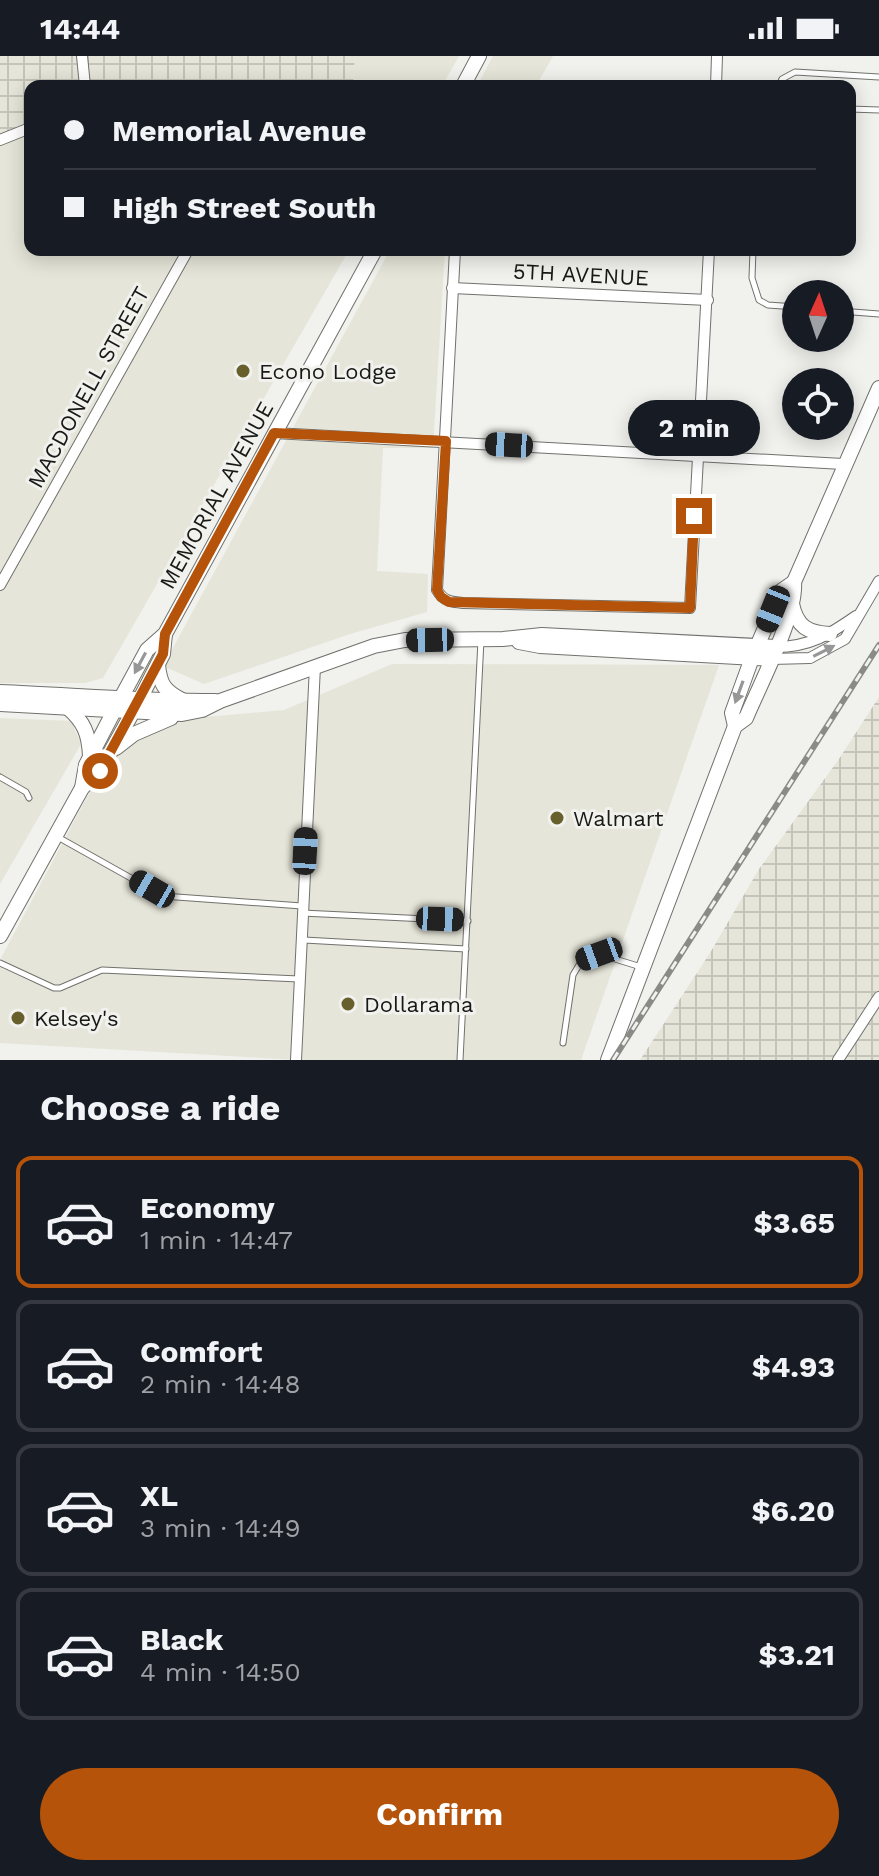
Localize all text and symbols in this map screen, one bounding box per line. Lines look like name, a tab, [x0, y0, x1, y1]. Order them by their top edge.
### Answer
text: 14:44	[40, 11, 120, 46]
text: Memorial Avenue	[112, 113, 366, 148]
text: High Street South	[112, 190, 376, 225]
street label: 5TH AVENUE	[512, 258, 650, 291]
north arrow	[782, 280, 854, 352]
map controls	[782, 280, 854, 440]
street label: MACDONELL STREET	[23, 282, 154, 492]
place label: Econo Lodge	[259, 359, 397, 384]
marker: Econo Lodge	[234, 362, 252, 380]
button: locate	[782, 368, 854, 440]
street label: MEMORIAL AVENUE	[155, 397, 278, 593]
callout: 2 min	[628, 400, 760, 456]
text: 2 min	[658, 413, 730, 443]
car	[484, 432, 534, 458]
route end	[676, 498, 712, 534]
car	[753, 582, 793, 636]
car	[406, 628, 454, 652]
one-way arrow	[812, 644, 835, 658]
one-way arrow	[133, 652, 147, 674]
one-way arrow	[733, 680, 745, 704]
route start	[82, 753, 118, 789]
place label: Walmart	[573, 806, 663, 831]
marker: Walmart	[548, 809, 566, 827]
car	[292, 826, 318, 876]
car	[125, 867, 179, 911]
car	[416, 906, 464, 932]
car	[572, 935, 626, 973]
place label: Dollarama	[364, 992, 474, 1017]
marker: Dollarama	[339, 995, 357, 1013]
place label: Kelsey's	[34, 1006, 119, 1031]
marker: Kelsey's	[9, 1009, 27, 1027]
text: Choose a ride	[40, 1087, 280, 1129]
icon: car	[44, 1186, 116, 1258]
text: Economy	[140, 1190, 275, 1225]
text: $3.65	[753, 1205, 835, 1240]
text: 1 min · 14:47	[140, 1225, 293, 1255]
icon: car	[44, 1330, 116, 1402]
text: Comfort	[140, 1334, 262, 1369]
text: $4.93	[752, 1349, 835, 1384]
text: 2 min · 14:48	[140, 1369, 301, 1399]
icon: car	[44, 1474, 116, 1546]
text: XL	[140, 1478, 178, 1513]
text: $6.20	[751, 1493, 835, 1528]
text: 3 min · 14:49	[140, 1513, 301, 1543]
icon: car	[44, 1618, 116, 1690]
text: Black	[140, 1622, 224, 1657]
text: $3.21	[758, 1637, 835, 1672]
text: 4 min · 14:50	[140, 1657, 301, 1687]
button: Confirm	[40, 1768, 839, 1860]

